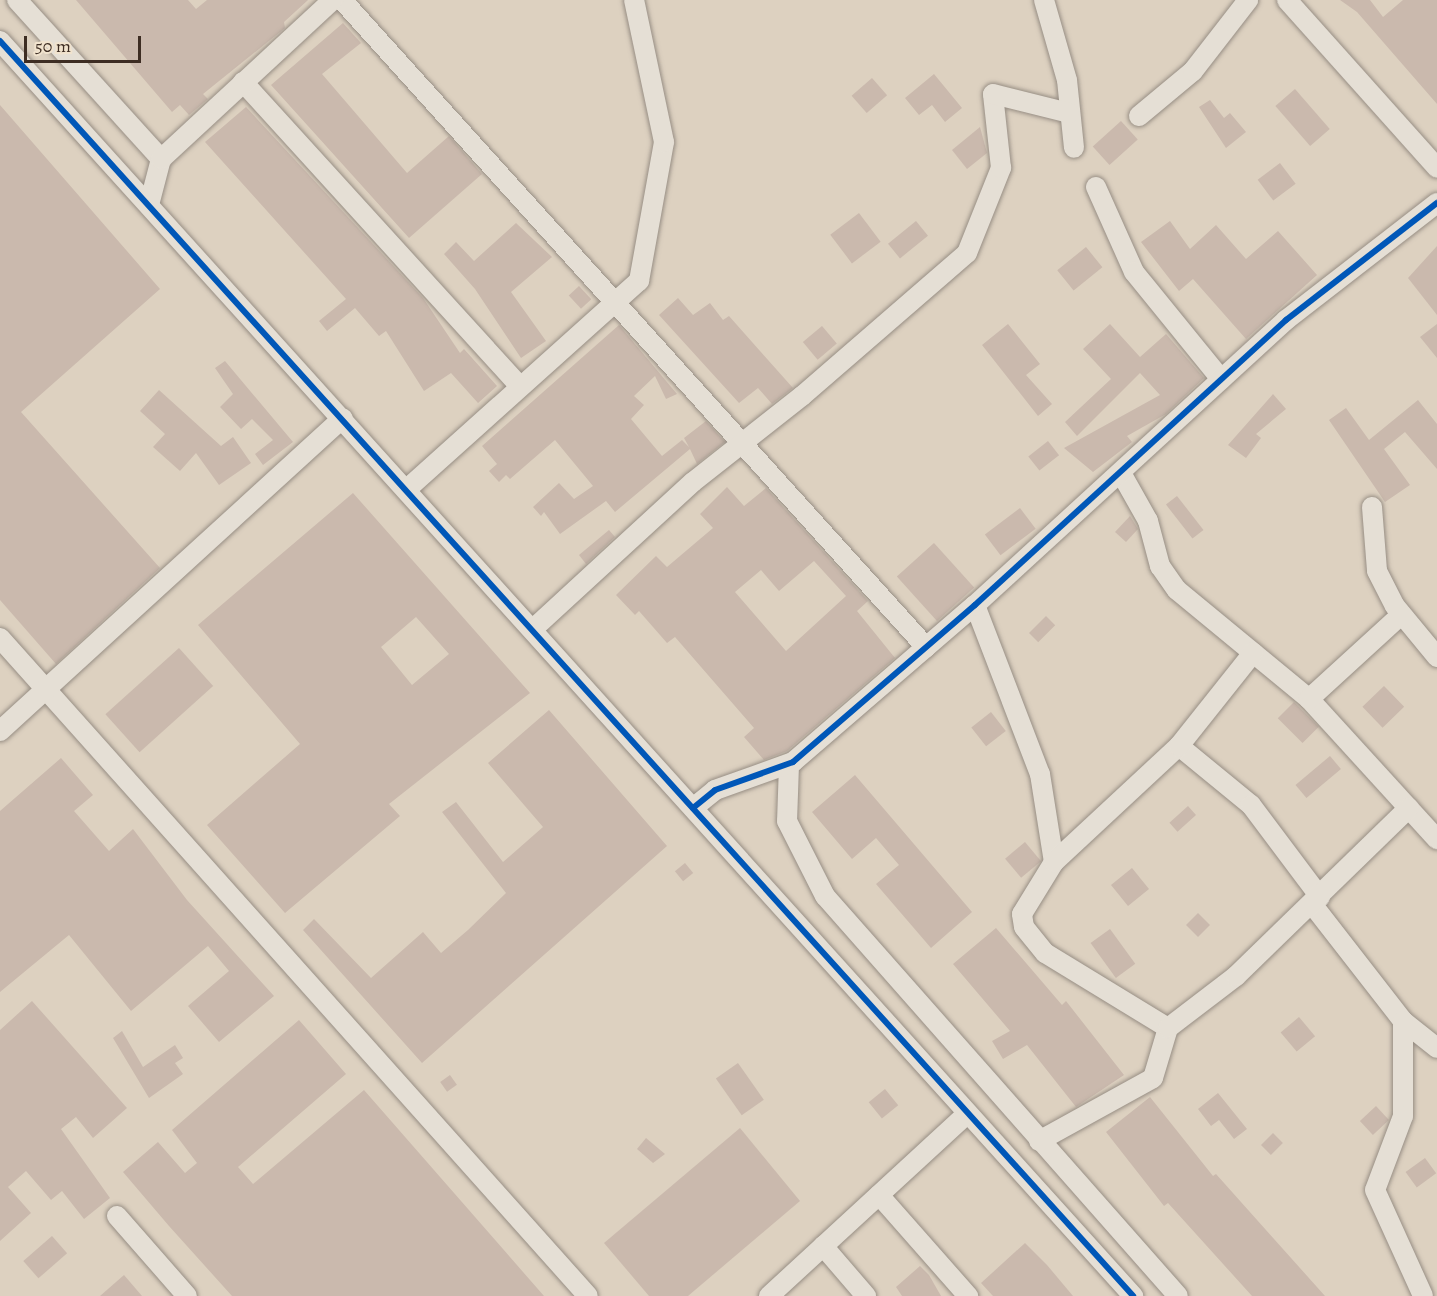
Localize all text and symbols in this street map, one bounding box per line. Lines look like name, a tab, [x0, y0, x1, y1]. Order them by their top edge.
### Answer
scale bar	[27, 24, 144, 62]
text: 50 m	[35, 34, 71, 58]

